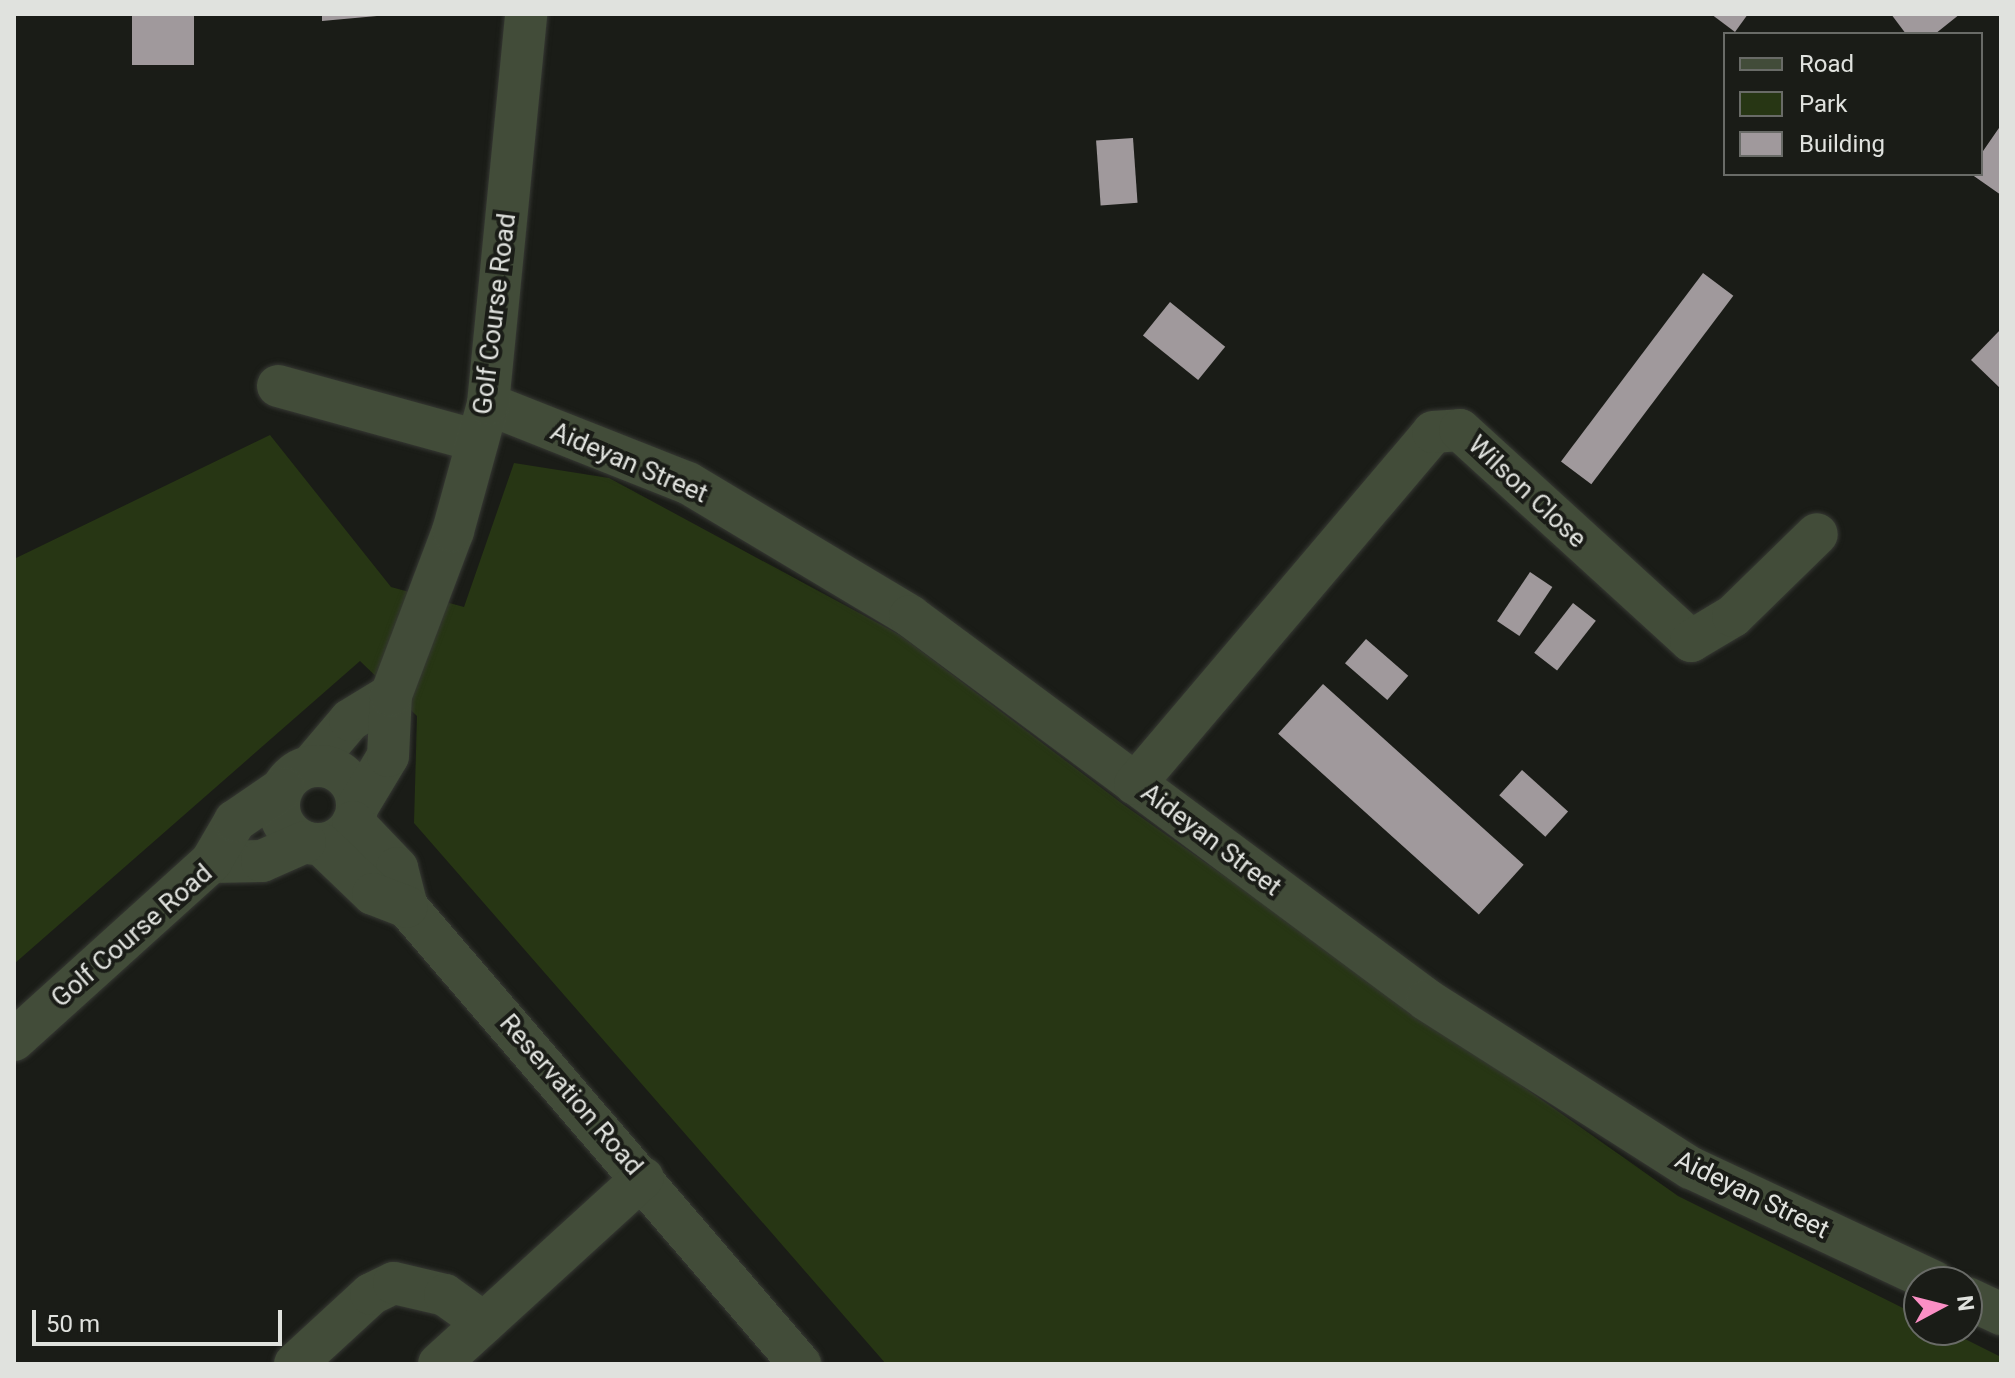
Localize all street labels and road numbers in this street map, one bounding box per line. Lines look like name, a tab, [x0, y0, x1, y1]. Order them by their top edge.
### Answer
street label: Golf Course Road	[467, 212, 523, 416]
street label: Aideyan Street	[546, 416, 712, 510]
street label: Wilson Close	[1461, 429, 1593, 555]
street label: Aideyan Street	[1135, 777, 1287, 903]
street label: Golf Course Road	[45, 858, 219, 1014]
street label: Reservation Road	[493, 1008, 649, 1182]
street label: Aideyan Street	[1670, 1144, 1834, 1246]

